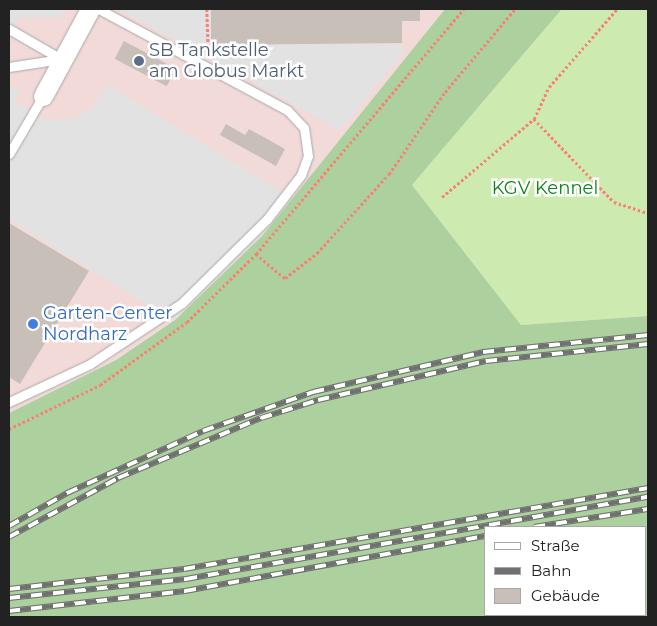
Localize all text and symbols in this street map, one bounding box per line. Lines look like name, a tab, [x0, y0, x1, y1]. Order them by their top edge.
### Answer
place label: SB Tankstelle am Globus Markt	[149, 40, 304, 82]
marker: SB Tankstelle am Globus Markt	[133, 55, 145, 67]
park label: KGV Kennel	[492, 177, 598, 199]
place label: Garten-Center Nordharz	[43, 303, 172, 346]
marker: Garten-Center Nordharz	[27, 318, 39, 330]
legend	[484, 526, 647, 616]
text: Straße	[531, 536, 580, 555]
text: Bahn	[531, 561, 571, 580]
text: Gebäude	[531, 586, 600, 605]

